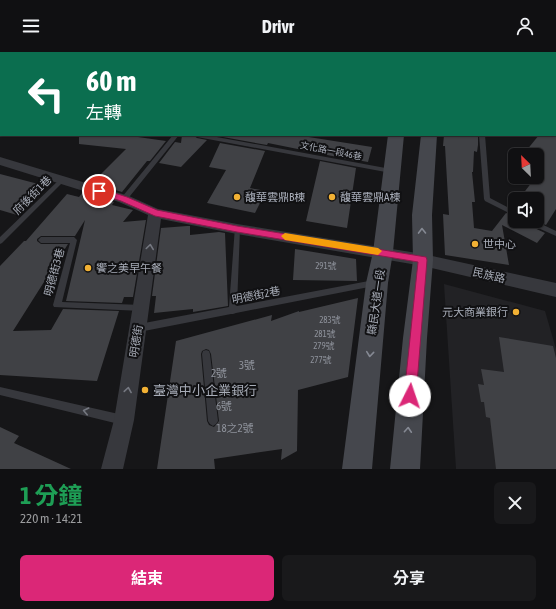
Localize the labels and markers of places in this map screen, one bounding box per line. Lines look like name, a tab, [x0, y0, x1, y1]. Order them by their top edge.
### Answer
pin	[82, 174, 116, 208]
place label: 馥華雲鼎B棟	[245, 191, 305, 203]
place label: 馥華雲鼎A棟	[340, 191, 400, 203]
marker: 馥華雲鼎B棟	[232, 192, 242, 202]
marker: 馥華雲鼎A棟	[327, 192, 337, 202]
place label: 世中心	[483, 238, 516, 250]
marker: 世中心	[470, 239, 480, 249]
place label: 饗之美早午餐	[96, 262, 162, 274]
marker: 饗之美早午餐	[83, 263, 93, 273]
place label: 元大商業銀行	[442, 306, 508, 318]
marker: 元大商業銀行	[511, 307, 521, 317]
place label: 臺灣中小企業銀行	[153, 383, 257, 398]
marker: 臺灣中小企業銀行	[140, 385, 150, 395]

